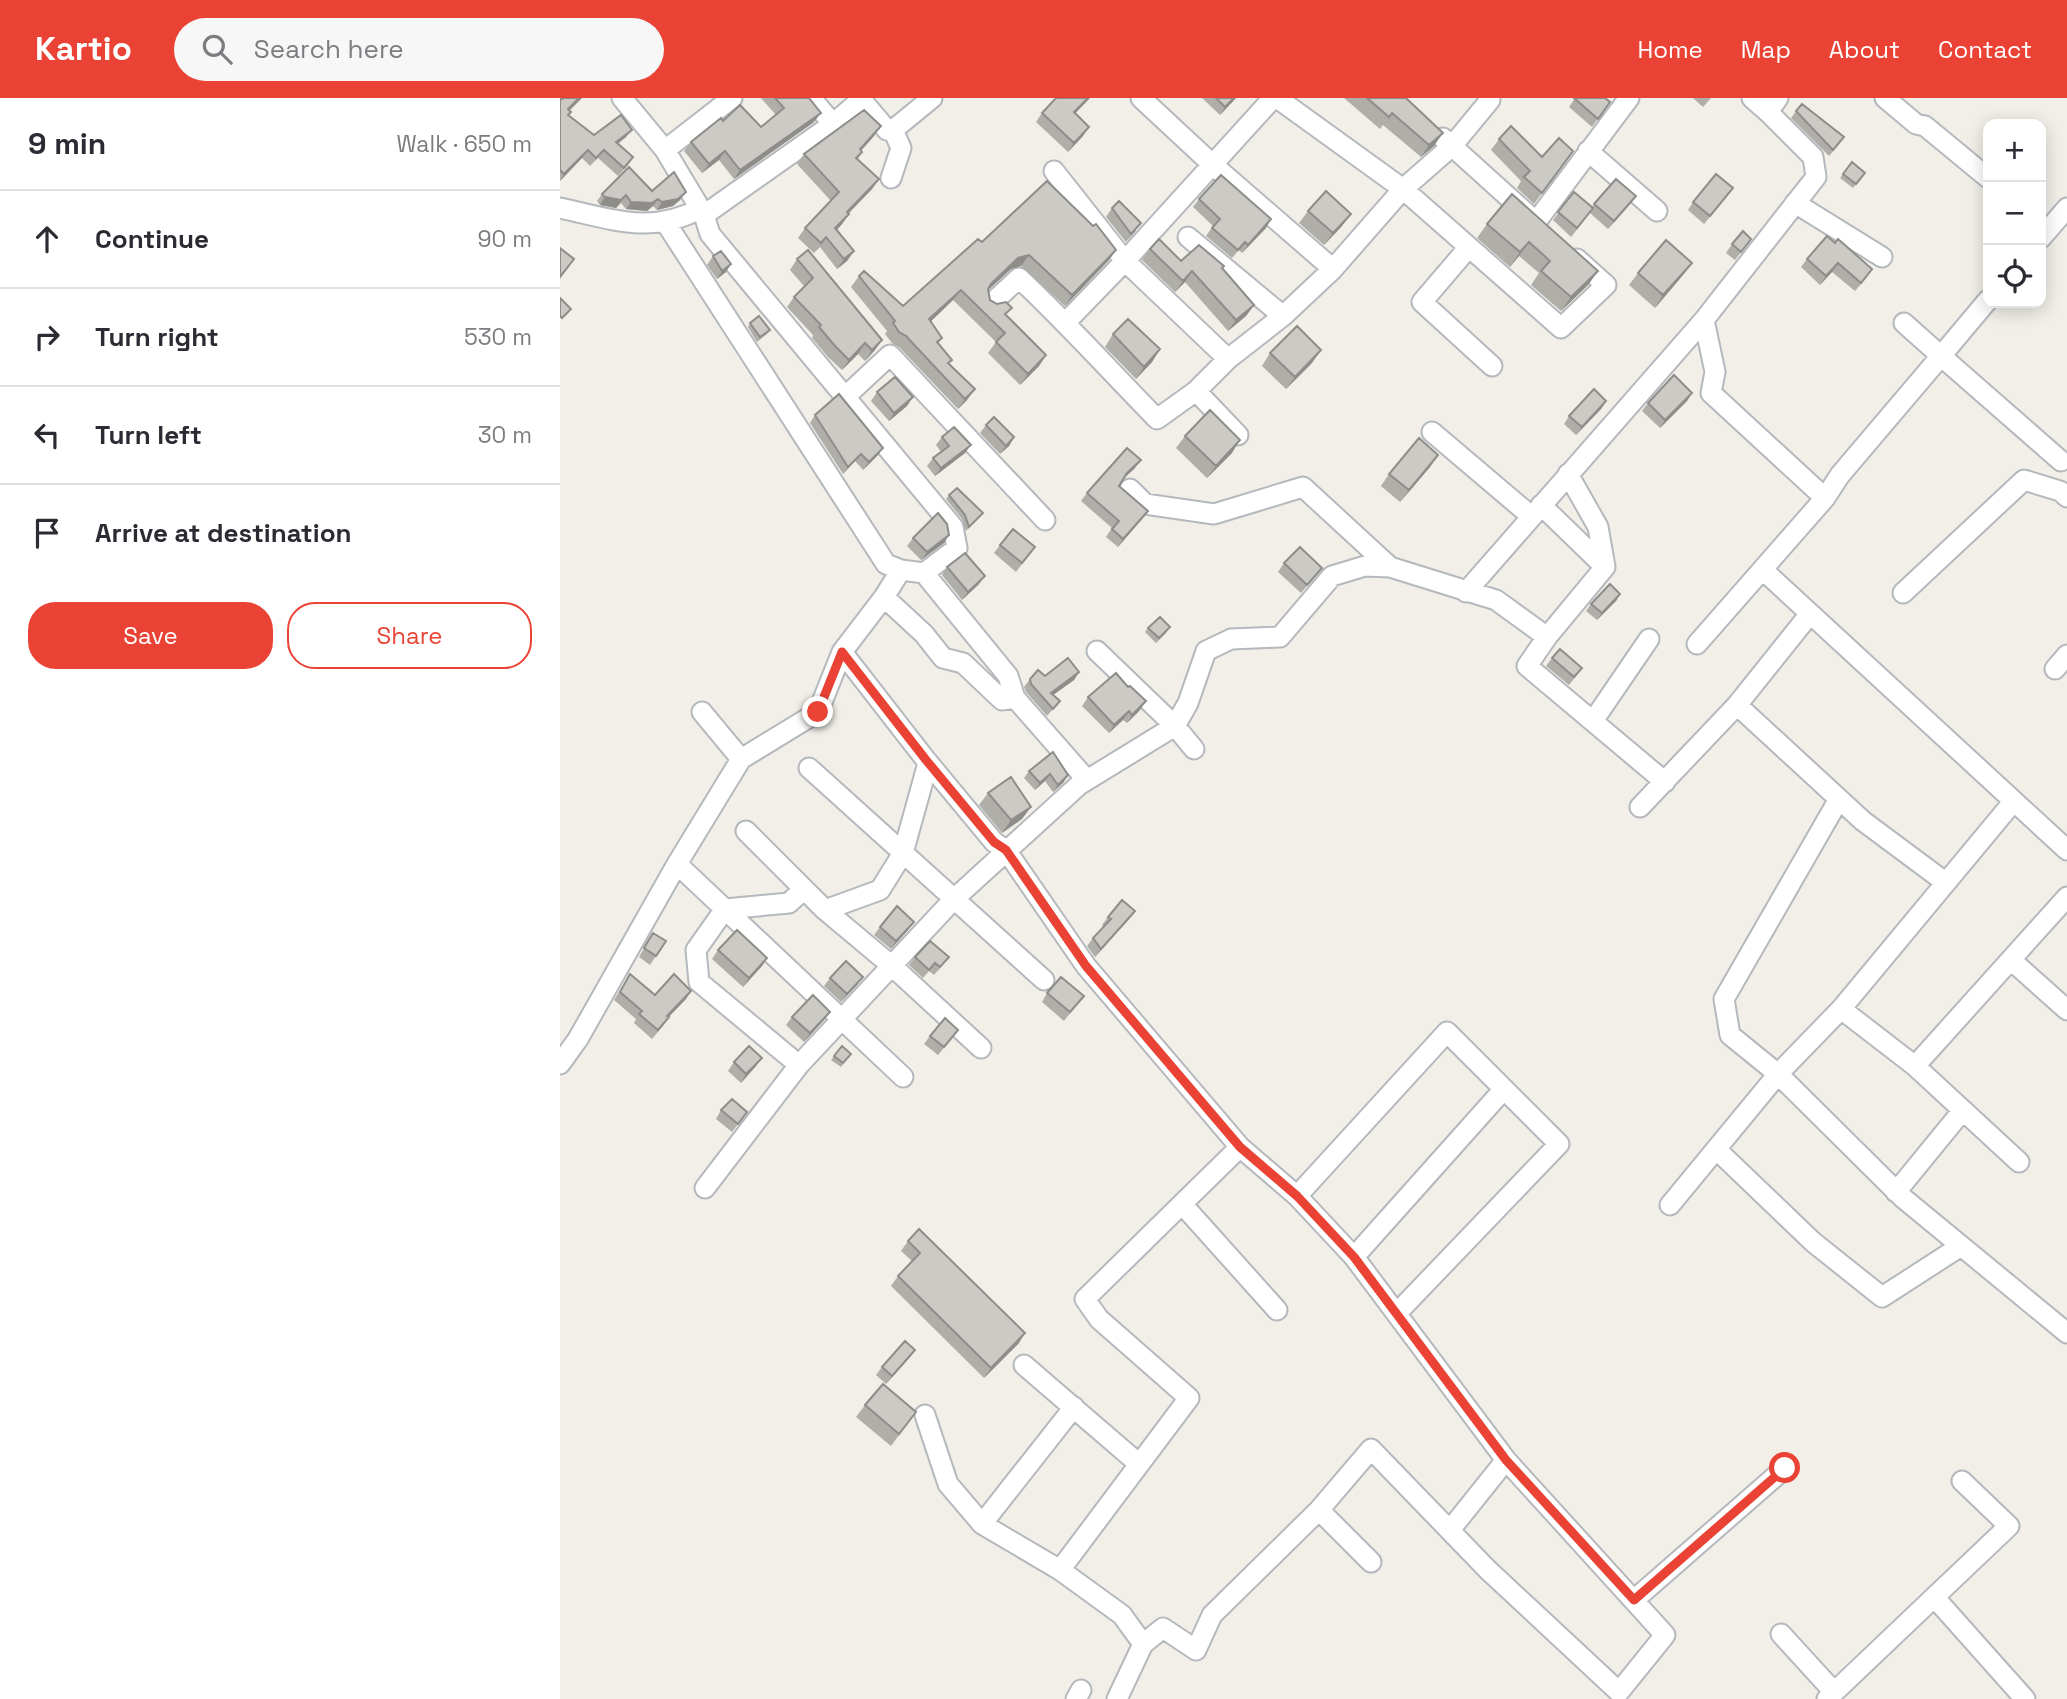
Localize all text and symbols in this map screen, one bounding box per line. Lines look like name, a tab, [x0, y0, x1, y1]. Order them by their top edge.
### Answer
search box	[174, 18, 664, 81]
text: Kartio	[35, 28, 132, 70]
icon: search	[198, 30, 236, 68]
text: Search here	[254, 32, 404, 66]
text: Home	[1637, 34, 1703, 65]
text: Map	[1741, 34, 1791, 65]
text: About	[1829, 34, 1900, 65]
text: Contact	[1938, 34, 2032, 65]
map controls	[1983, 119, 2046, 308]
button: +	[1983, 119, 2046, 182]
text: 9 min	[28, 124, 106, 163]
text: Walk · 650 m	[396, 129, 532, 159]
button: −	[1983, 182, 2046, 245]
icon: ahead	[28, 220, 66, 258]
text: Continue	[95, 222, 209, 256]
text: 90 m	[477, 224, 532, 254]
button: locate	[1983, 245, 2046, 308]
icon: right	[28, 318, 66, 356]
text: Turn right	[95, 320, 219, 354]
text: 530 m	[464, 322, 532, 352]
icon: left	[28, 416, 66, 454]
text: Turn left	[95, 418, 202, 452]
text: 30 m	[478, 420, 532, 450]
icon: arrive	[28, 514, 66, 552]
text: Arrive at destination	[95, 516, 352, 550]
button: Save	[28, 602, 273, 669]
button: Share	[287, 602, 532, 669]
route end	[802, 696, 833, 727]
route start	[1769, 1452, 1800, 1483]

